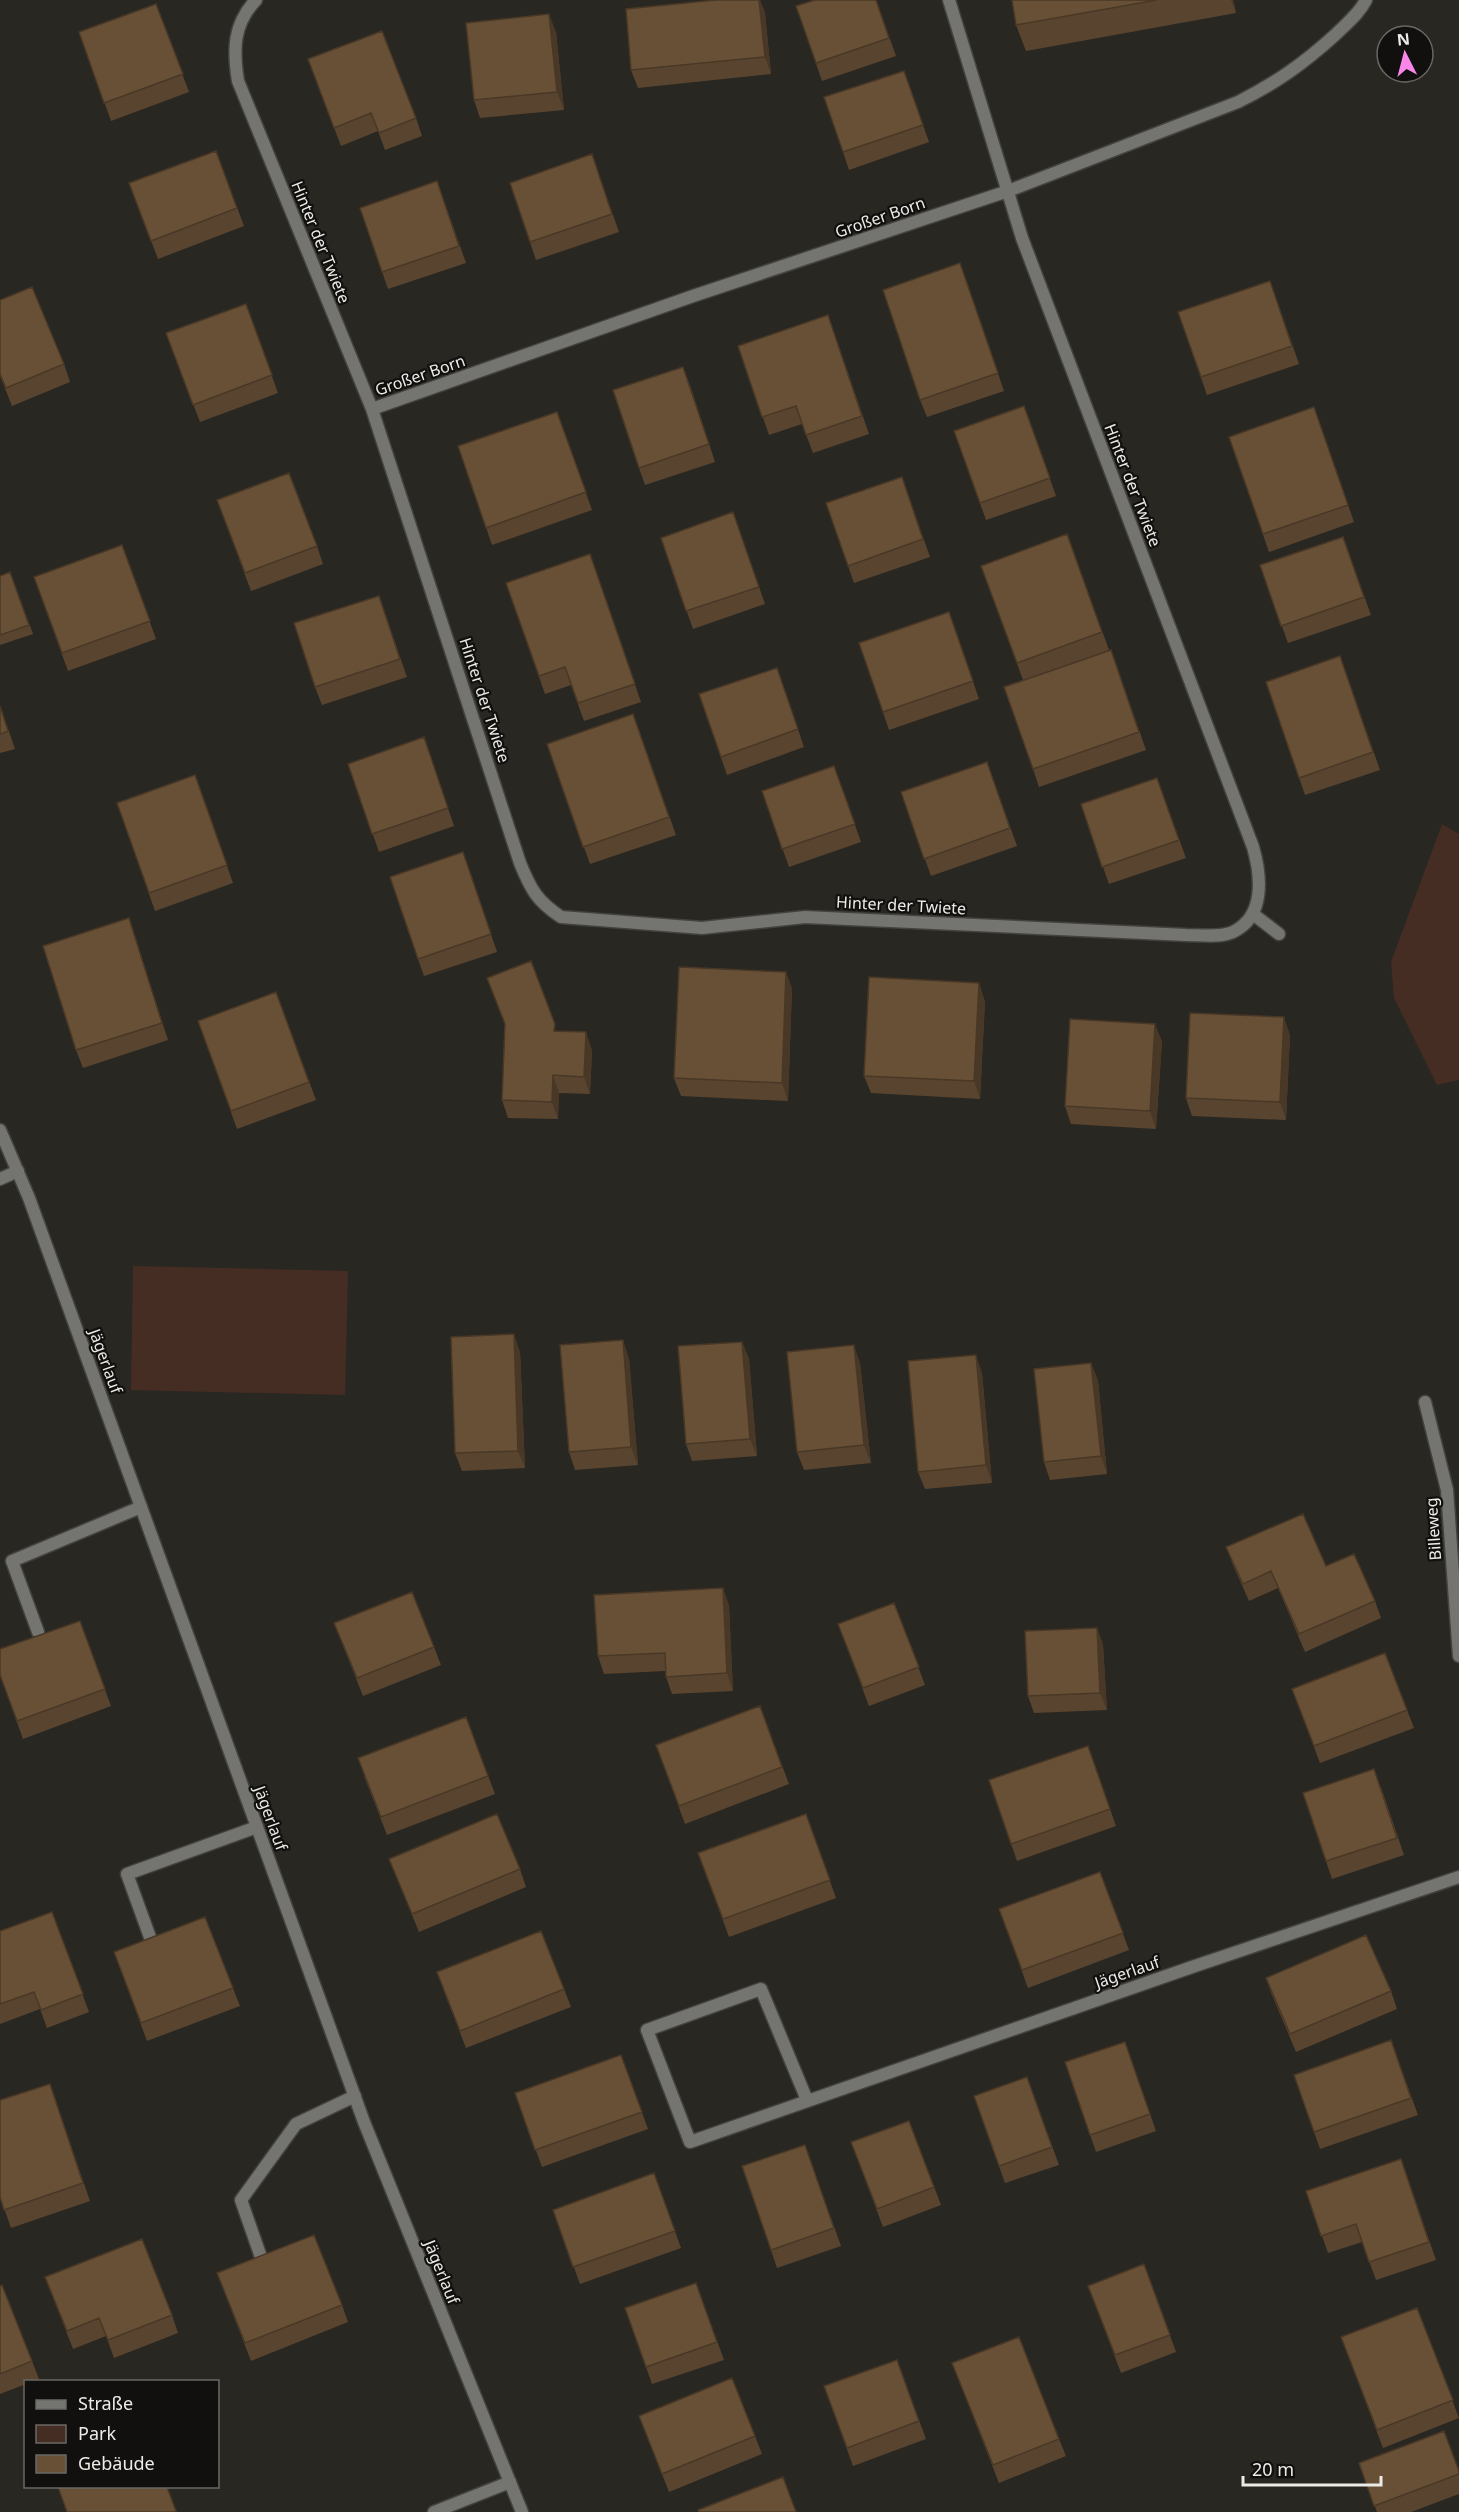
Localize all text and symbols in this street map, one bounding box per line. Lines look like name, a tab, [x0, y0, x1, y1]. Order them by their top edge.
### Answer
north arrow	[1375, 24, 1435, 84]
text: N	[1396, 27, 1411, 51]
street label: Hinter der Twiete	[286, 178, 356, 306]
street label: Großer Born	[832, 191, 928, 243]
street label: Großer Born	[372, 349, 468, 401]
street label: Hinter der Twiete	[1099, 420, 1167, 550]
street label: Hinter der Twiete	[454, 635, 516, 765]
street label: Hinter der Twiete	[835, 891, 967, 919]
street label: Jägerlauf	[83, 1324, 128, 1398]
street label: Billeweg	[1420, 1497, 1446, 1561]
street label: Jägerlauf	[248, 1781, 293, 1855]
street label: Jägerlauf	[1090, 1950, 1164, 1994]
street label: Jägerlauf	[418, 2235, 465, 2309]
legend	[24, 2380, 219, 2488]
text: Straße	[78, 2391, 133, 2415]
text: Park	[78, 2421, 116, 2445]
scale bar	[1243, 2449, 1381, 2487]
text: Gebäude	[78, 2451, 155, 2475]
text: 20 m	[1252, 2457, 1294, 2481]

